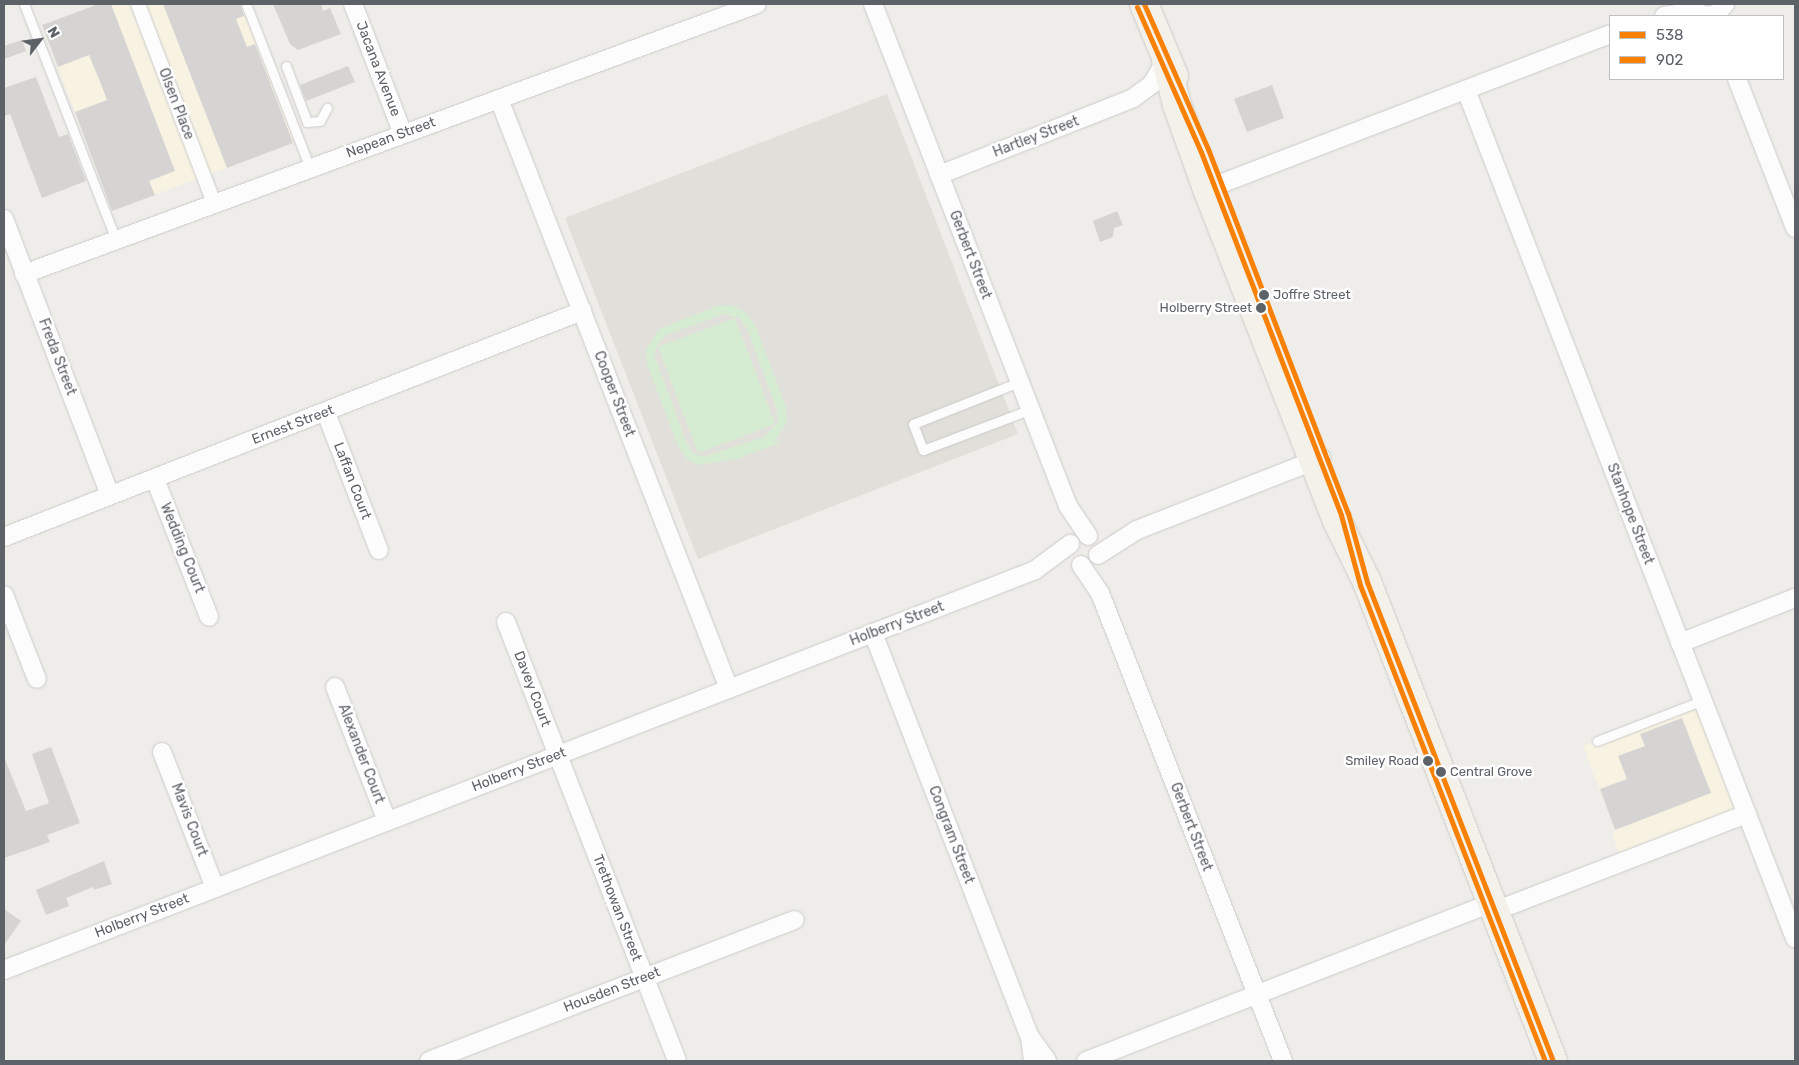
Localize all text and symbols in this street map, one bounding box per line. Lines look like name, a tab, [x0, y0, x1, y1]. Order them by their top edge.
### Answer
north arrow	[15, 15, 65, 65]
legend	[1609, 15, 1784, 80]
street label: Jacana Avenue	[352, 19, 404, 119]
text: N	[44, 24, 63, 41]
text: 538	[1656, 26, 1683, 44]
text: 902	[1656, 51, 1683, 69]
street label: Olsen Place	[155, 66, 197, 142]
street label: Hartley Street	[990, 113, 1082, 161]
street label: Nepean Street	[344, 114, 438, 162]
street label: Gerbert Street	[945, 208, 995, 302]
place label: Joffre Street	[1273, 287, 1350, 303]
marker: Joffre Street	[1259, 290, 1269, 300]
place label: Holberry Street	[1159, 300, 1252, 316]
marker: Holberry Street	[1256, 303, 1266, 313]
street label: Freda Street	[35, 316, 79, 398]
street label: Cooper Street	[590, 349, 638, 439]
street label: Ernest Street	[250, 402, 336, 448]
street label: Laffan Court	[330, 440, 374, 522]
street label: Stanhope Street	[1603, 461, 1657, 567]
street label: Wedding Court	[156, 501, 208, 595]
street label: Holberry Street	[847, 598, 947, 650]
street label: Davey Court	[510, 649, 554, 729]
street label: Alexander Court	[334, 702, 388, 806]
street label: Holberry Street	[469, 744, 569, 796]
place label: Smiley Road	[1345, 753, 1419, 769]
marker: Smiley Road	[1423, 756, 1433, 766]
place label: Central Grove	[1450, 764, 1532, 780]
marker: Central Grove	[1436, 767, 1446, 777]
street label: Gerbert Street	[1166, 780, 1216, 874]
street label: Mavis Court	[167, 781, 211, 859]
street label: Congram Street	[925, 784, 977, 886]
street label: Trethowan Street	[589, 852, 645, 964]
street label: Holberry Street	[92, 890, 192, 942]
street label: Housden Street	[561, 964, 663, 1016]

